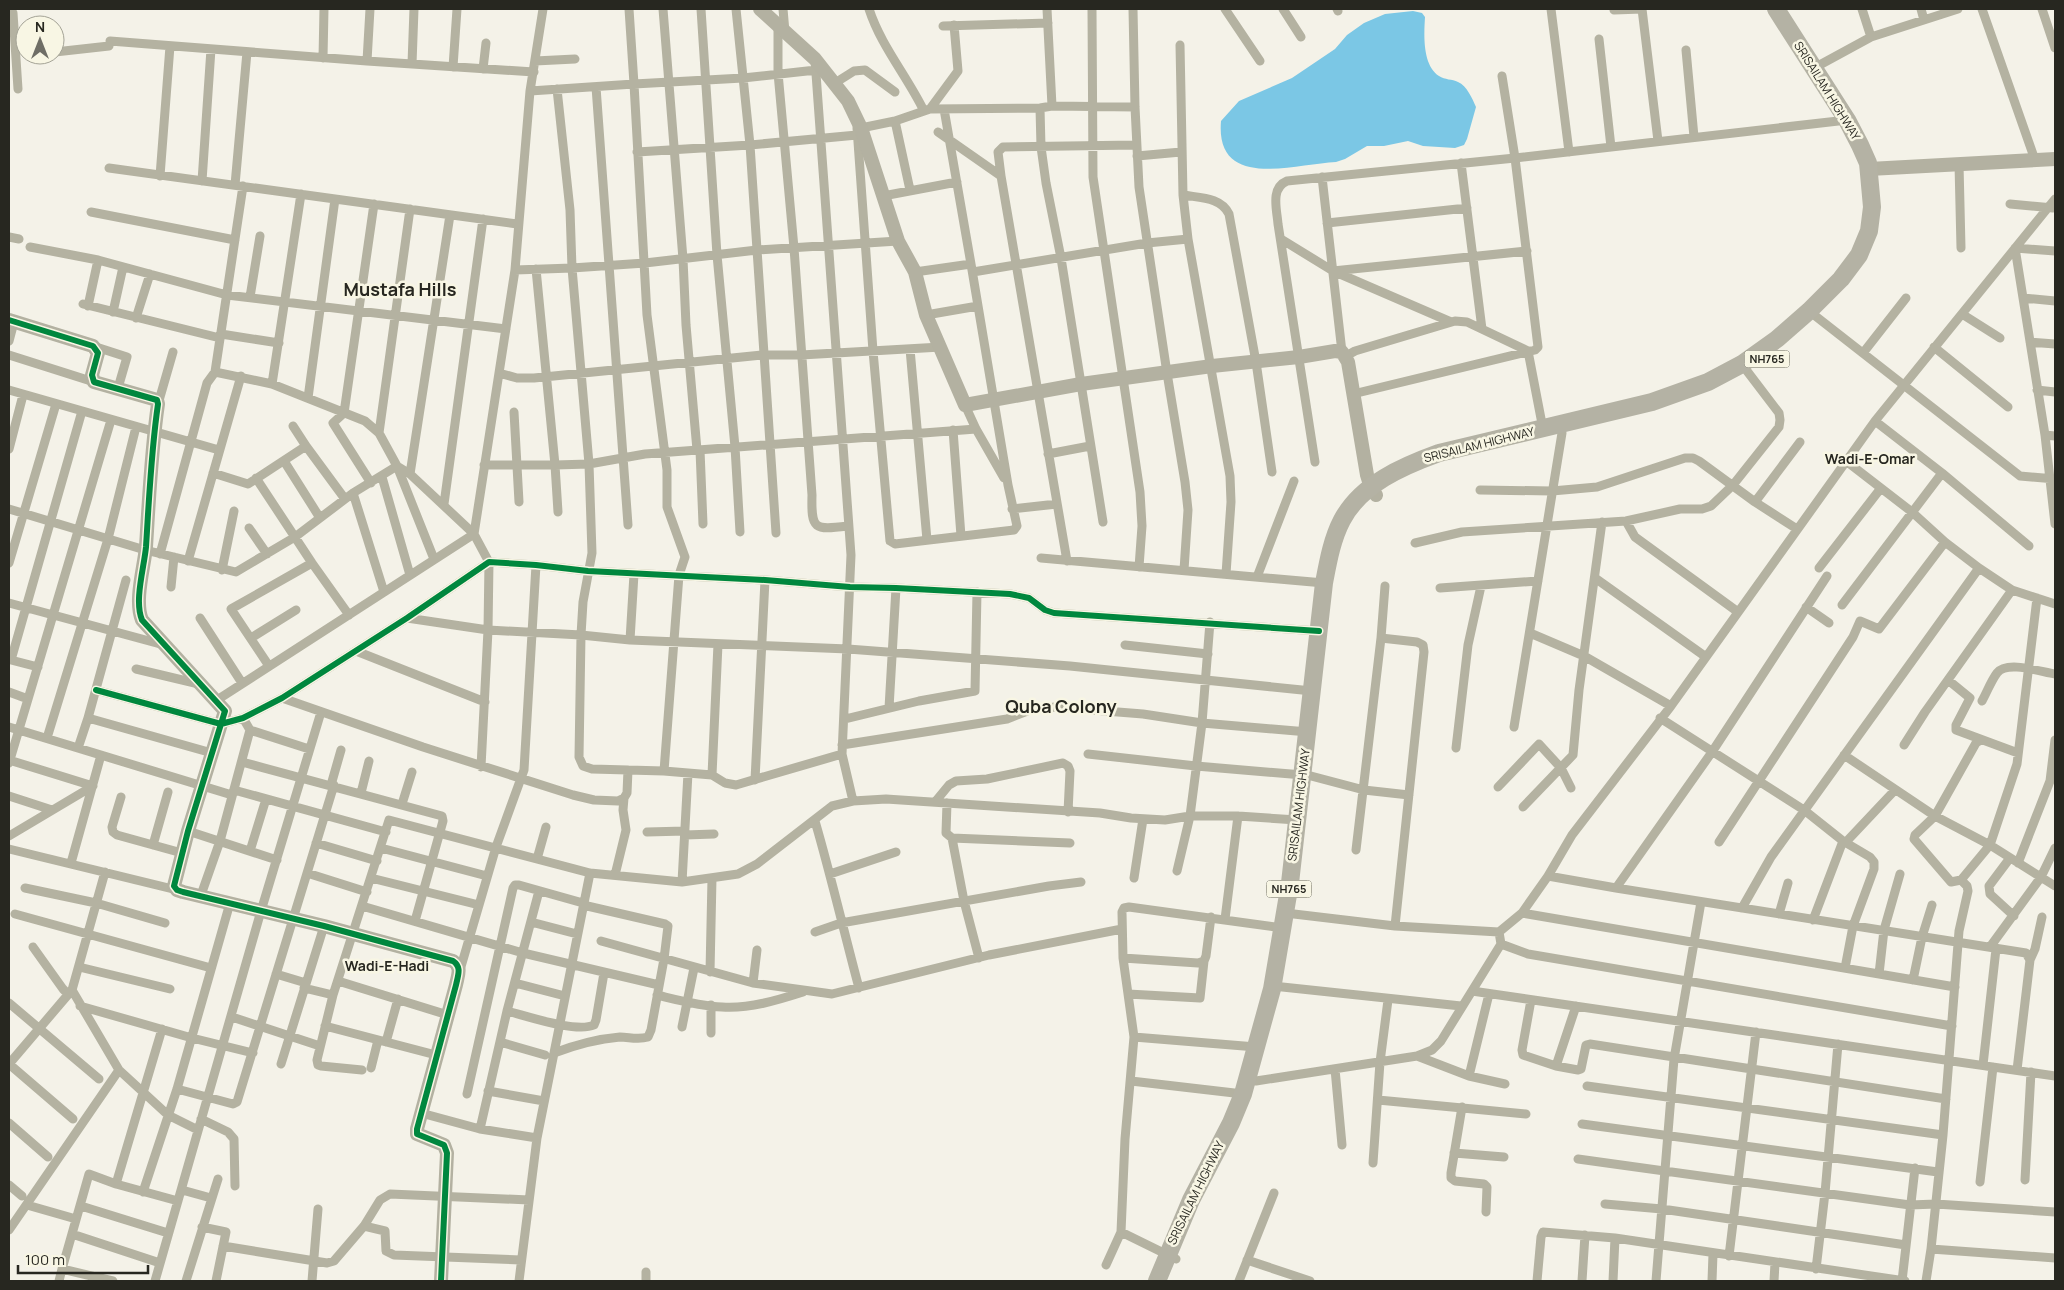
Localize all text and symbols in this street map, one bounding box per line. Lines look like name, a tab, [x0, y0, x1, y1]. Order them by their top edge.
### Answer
north arrow	[15, 15, 65, 65]
text: N	[35, 17, 45, 36]
street label: SRISAILAM HIGHWAY	[1790, 38, 1865, 144]
district label: Mustafa Hills	[344, 277, 457, 301]
road number: NH765	[1744, 350, 1790, 368]
street label: SRISAILAM HIGHWAY	[1422, 422, 1536, 466]
district label: Wadi-E-Omar	[1825, 449, 1916, 468]
district label: Quba Colony	[1005, 694, 1117, 718]
street label: SRISAILAM HIGHWAY	[1283, 747, 1314, 862]
road number: NH765	[1266, 881, 1312, 898]
district label: Wadi-E-Hadi	[345, 956, 429, 975]
street label: SRISAILAM HIGHWAY	[1163, 1138, 1228, 1247]
scale bar	[18, 1242, 148, 1274]
text: 100 m	[25, 1249, 65, 1270]

